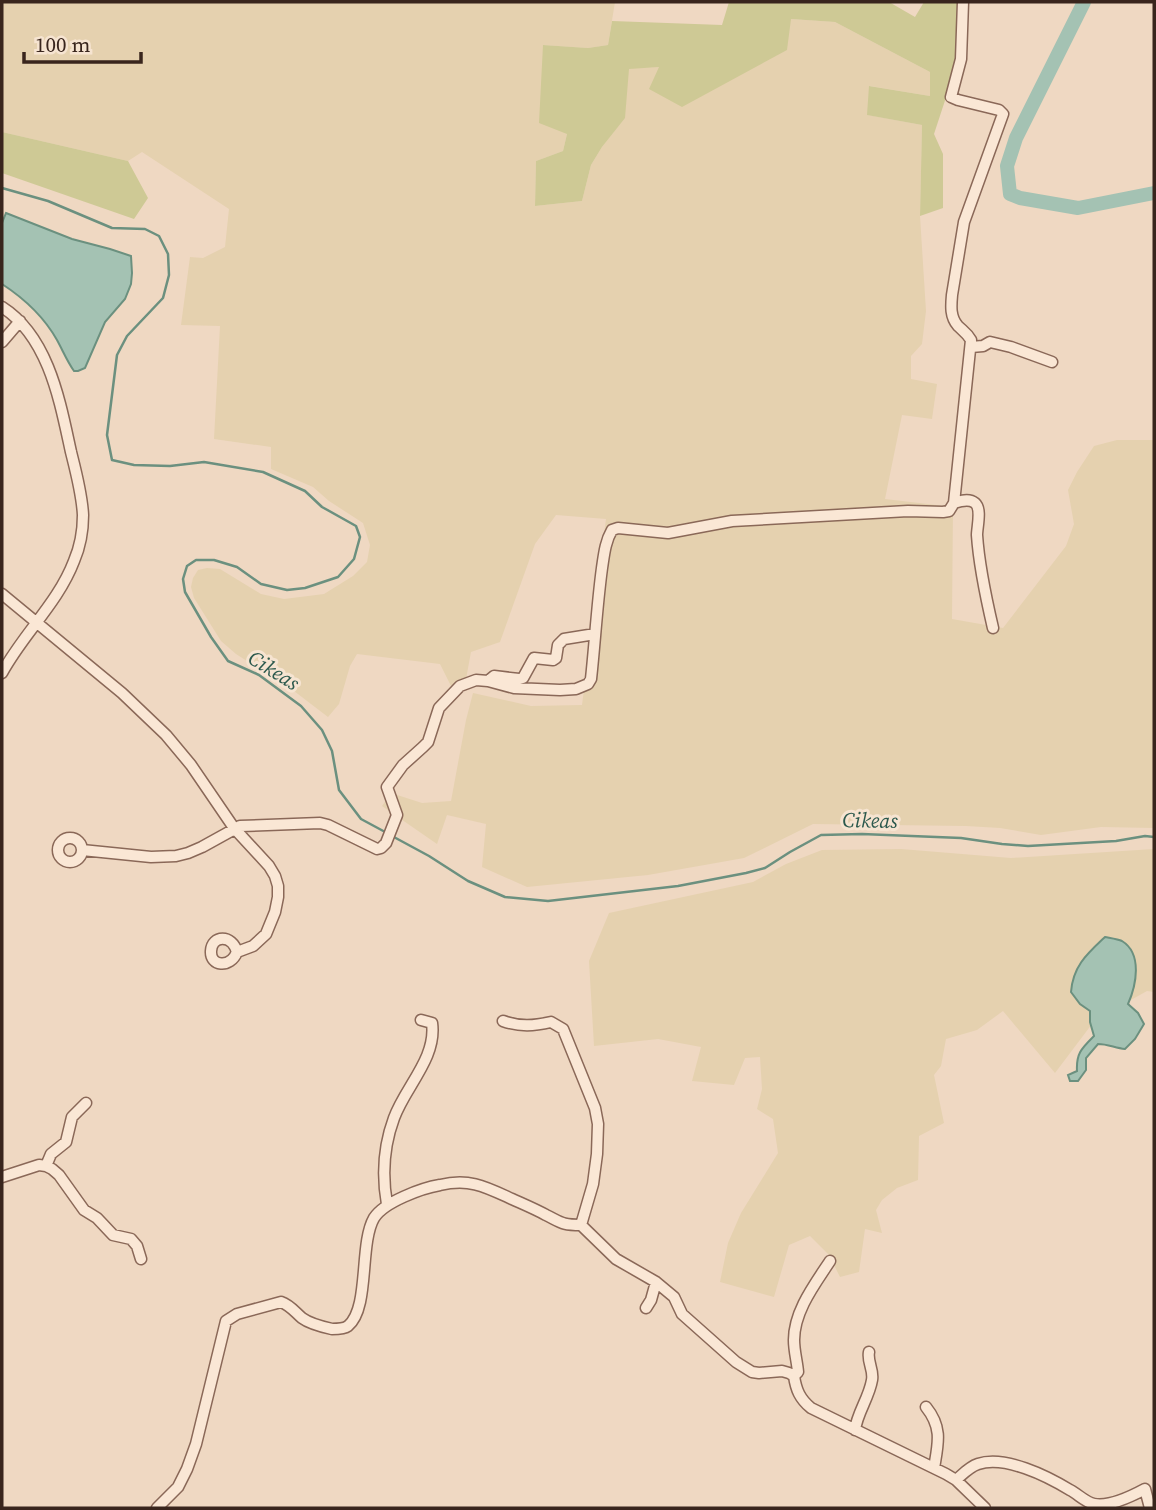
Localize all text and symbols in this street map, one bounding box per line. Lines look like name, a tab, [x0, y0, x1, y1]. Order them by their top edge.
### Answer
scale bar	[24, 21, 142, 65]
text: 100 m	[35, 30, 90, 59]
water label: Cikeas	[243, 643, 306, 697]
water label: Cikeas	[842, 805, 898, 835]

